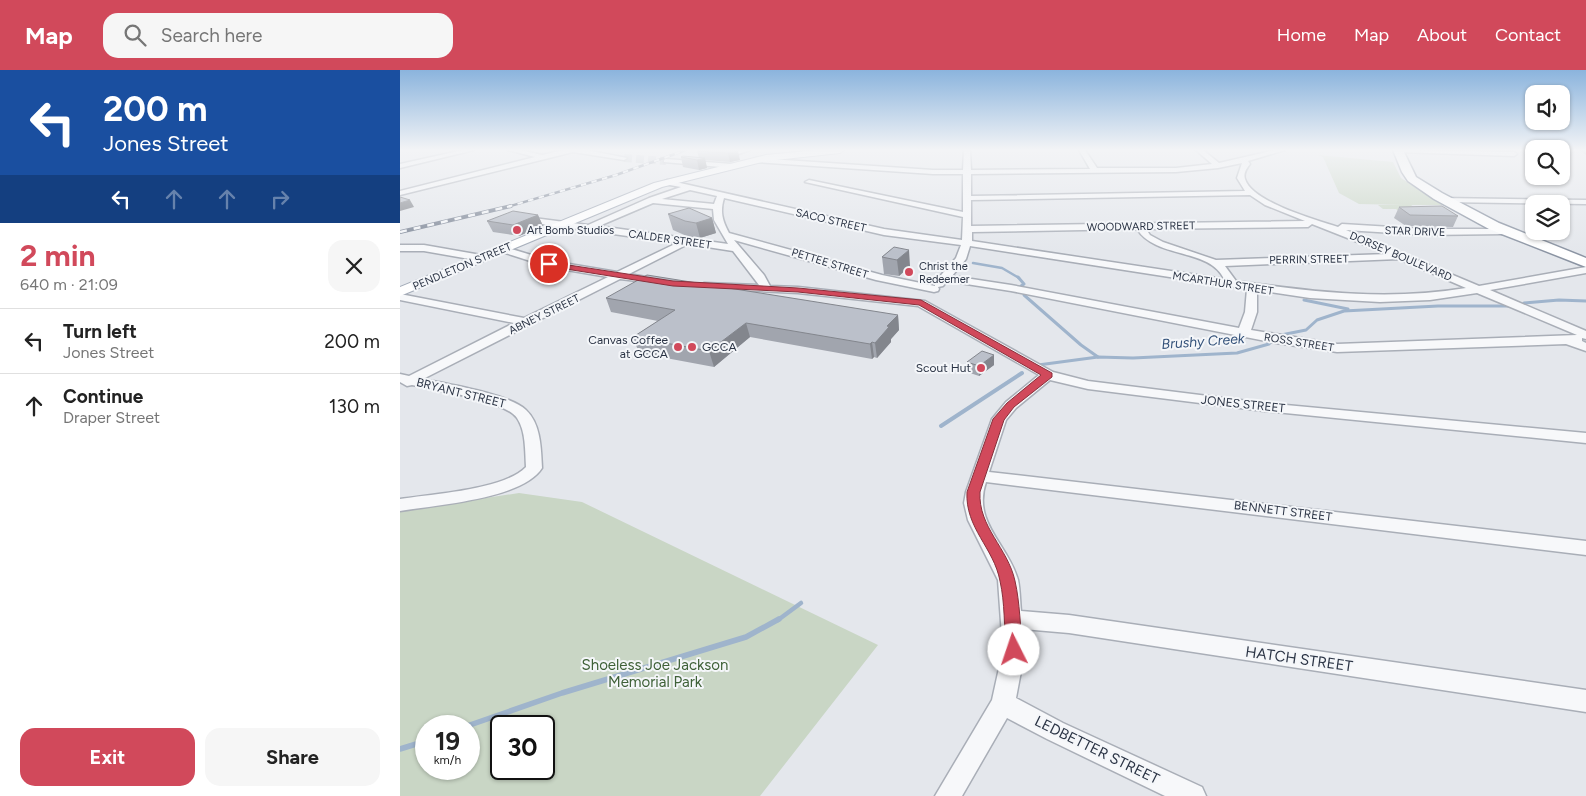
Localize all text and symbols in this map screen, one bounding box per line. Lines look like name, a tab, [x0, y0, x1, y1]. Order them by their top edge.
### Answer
search box	[103, 13, 453, 58]
text: Map	[25, 21, 73, 50]
icon: search	[121, 21, 149, 49]
text: Search here	[161, 24, 262, 47]
text: Home	[1277, 24, 1326, 46]
text: Map	[1354, 24, 1389, 46]
text: About	[1417, 24, 1467, 46]
text: Contact	[1495, 24, 1561, 46]
map controls	[1525, 85, 1570, 240]
button: sound	[1525, 85, 1570, 130]
text: 200 m	[103, 88, 207, 130]
icon: left	[20, 90, 85, 155]
text: Jones Street	[103, 130, 229, 157]
button: search	[1525, 140, 1570, 185]
icon: left	[107, 185, 135, 213]
icon: ahead	[160, 185, 188, 213]
icon: ahead	[213, 185, 241, 213]
icon: right	[266, 185, 294, 213]
button: layers	[1525, 195, 1570, 240]
street label: SACO STREET	[794, 206, 867, 235]
street label: WOODWARD STREET	[1087, 219, 1195, 234]
marker: Art Bomb Studios	[511, 224, 523, 236]
place label: Art Bomb Studios	[527, 224, 614, 237]
street label: STAR DRIVE	[1384, 224, 1446, 239]
street label: CALDER STREET	[628, 227, 712, 252]
street label: DORSEY BOULEVARD	[1348, 229, 1454, 284]
text: 2 min	[20, 237, 96, 274]
button: close	[328, 240, 380, 292]
street label: PENDLETON STREET	[411, 240, 513, 293]
pin	[528, 243, 570, 285]
street label: PETTEE STREET	[790, 246, 870, 281]
icon: arrive	[535, 250, 563, 278]
street label: PERRIN STREET	[1269, 252, 1349, 267]
place label: Christ the Redeemer	[919, 260, 970, 286]
marker: Christ the Redeemer	[903, 266, 915, 278]
street label: MCARTHUR STREET	[1172, 269, 1274, 298]
text: 640 m · 21:09	[20, 275, 118, 294]
street label: ABNEY STREET	[507, 292, 582, 337]
text: Turn left	[63, 320, 137, 343]
icon: left	[20, 327, 48, 355]
text: 200 m	[324, 330, 380, 353]
water label: Brushy Creek	[1161, 330, 1246, 353]
street label: ROSS STREET	[1263, 331, 1335, 354]
place label: Canvas Coffee at GCCA	[588, 333, 668, 361]
place label: GCCA	[702, 340, 737, 354]
marker: Canvas Coffee at GCCA	[672, 341, 684, 353]
marker: GCCA	[686, 341, 698, 353]
text: Jones Street	[63, 343, 154, 362]
place label: Scout Hut	[916, 361, 971, 375]
marker: Scout Hut	[975, 362, 987, 374]
street label: BRYANT STREET	[415, 375, 507, 411]
text: Continue	[63, 385, 143, 408]
icon: ahead	[20, 392, 48, 420]
street label: JONES STREET	[1200, 393, 1286, 415]
text: 130 m	[329, 395, 380, 418]
text: Draper Street	[63, 408, 160, 427]
street label: BENNETT STREET	[1233, 498, 1333, 524]
position arrow	[987, 623, 1039, 675]
street label: HATCH STREET	[1244, 643, 1355, 676]
park label: Shoeless Joe Jackson Memorial Park	[582, 656, 728, 691]
street label: LEDBETTER STREET	[1032, 712, 1163, 788]
speed limit sign: 30	[490, 715, 555, 780]
text: 19	[435, 726, 460, 756]
button: Exit	[20, 728, 195, 786]
button: Share	[205, 728, 380, 786]
text: km/h	[434, 753, 461, 767]

